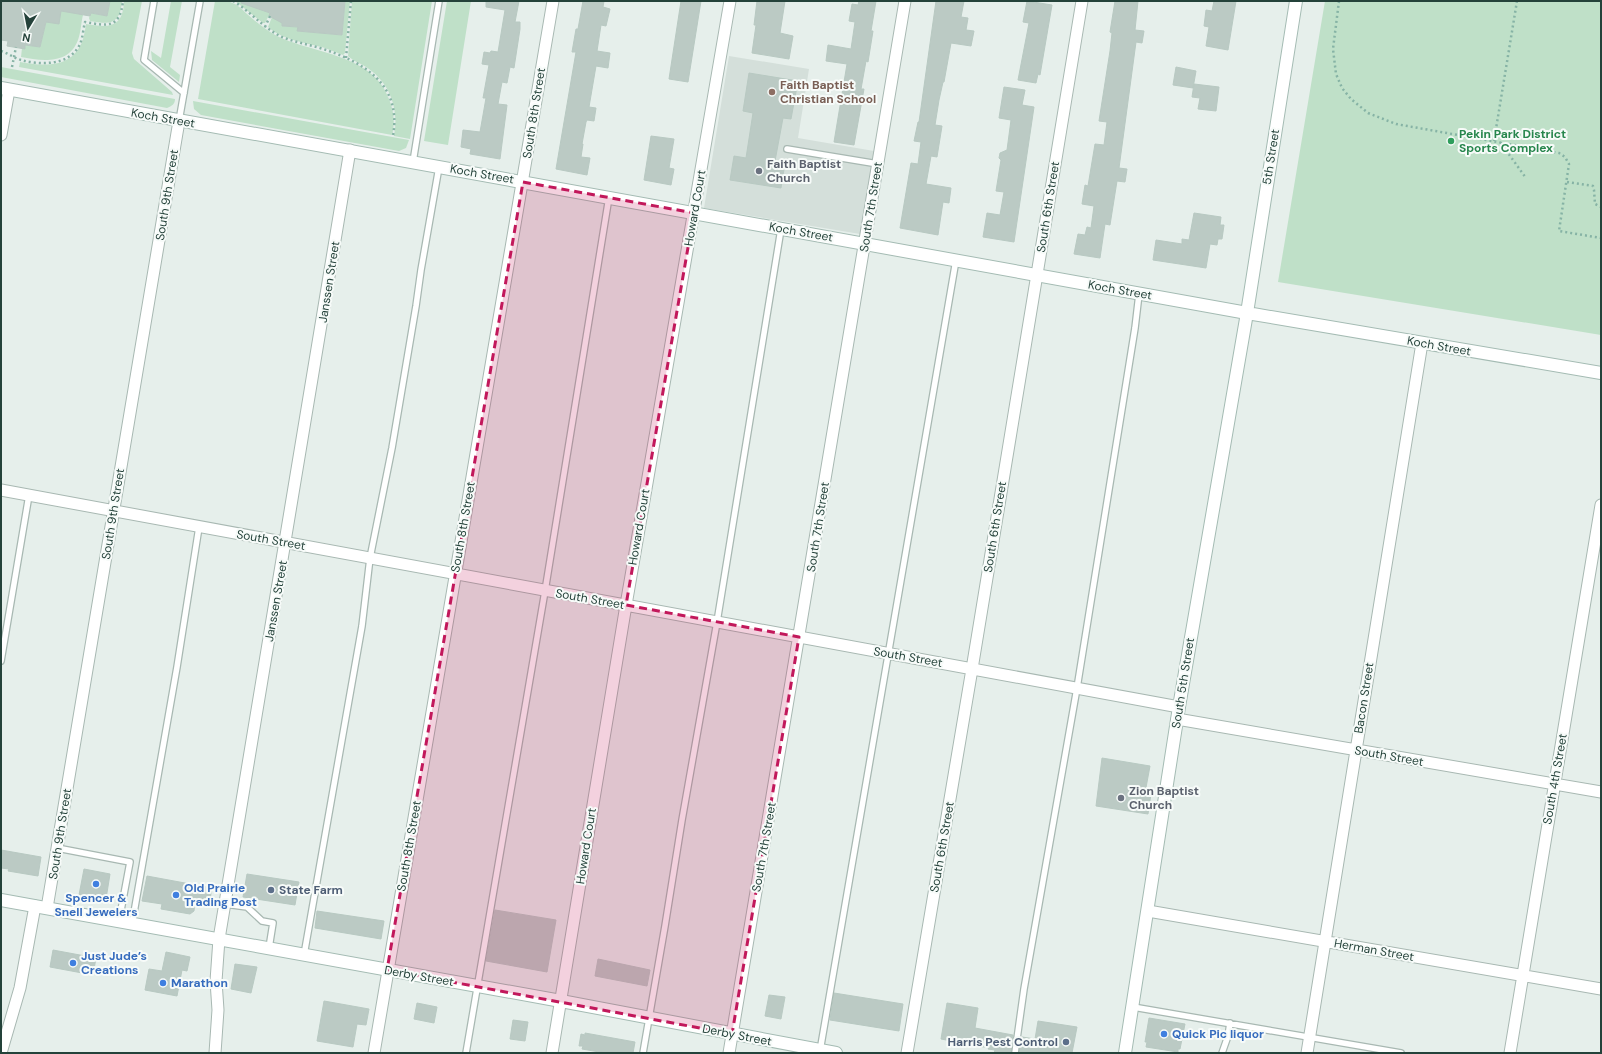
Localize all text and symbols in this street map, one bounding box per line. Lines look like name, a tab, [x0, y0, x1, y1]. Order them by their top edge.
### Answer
north arrow	[8, 8, 48, 48]
text: N	[21, 30, 31, 45]
street label: South 8th Street	[519, 66, 549, 160]
place label: Faith Baptist Christian School	[780, 77, 876, 107]
marker: Faith Baptist Christian School	[767, 87, 777, 97]
street label: Koch Street	[130, 105, 197, 132]
place label: Pekin Park District Sports Complex	[1459, 126, 1566, 156]
street label: 5th Street	[1259, 128, 1283, 186]
marker: Pekin Park District Sports Complex	[1446, 136, 1456, 146]
street label: South 9th Street	[152, 148, 182, 242]
place label: Faith Baptist Church	[767, 156, 841, 186]
street label: South 6th Street	[1033, 160, 1063, 254]
street label: Koch Street	[449, 161, 516, 188]
street label: South 7th Street	[856, 161, 886, 253]
marker: Faith Baptist Church	[754, 166, 764, 176]
street label: Howard Court	[680, 168, 710, 247]
street label: Koch Street	[768, 219, 835, 246]
street label: Janssen Street	[315, 240, 343, 324]
street label: Koch Street	[1087, 277, 1154, 304]
street label: Koch Street	[1406, 333, 1473, 360]
street label: South 9th Street	[98, 467, 128, 561]
street label: South 8th Street	[447, 480, 479, 574]
street label: South 6th Street	[980, 480, 1010, 574]
street label: South 7th Street	[803, 481, 833, 573]
street label: Howard Court	[624, 487, 654, 566]
street label: South Street	[235, 526, 307, 554]
street label: Janssen Street	[261, 559, 291, 643]
street label: South Street	[554, 585, 626, 613]
street label: South 5th Street	[1168, 636, 1198, 730]
street label: South Street	[872, 643, 944, 671]
street label: Bacon Street	[1350, 661, 1378, 735]
street label: South 4th Street	[1539, 732, 1571, 826]
street label: South Street	[1353, 742, 1425, 770]
place label: Zion Baptist Church	[1129, 783, 1199, 813]
street label: South 9th Street	[45, 787, 75, 881]
marker: Zion Baptist Church	[1116, 793, 1126, 803]
street label: South 8th Street	[393, 799, 425, 893]
street label: South 6th Street	[926, 800, 958, 894]
street label: South 7th Street	[748, 801, 780, 893]
street label: Howard Court	[572, 806, 600, 885]
marker: Spencer & Snell Jewelers	[91, 879, 101, 889]
place label: Old Prairie Trading Post	[184, 880, 257, 910]
place label: State Farm	[279, 882, 343, 898]
marker: State Farm	[266, 885, 276, 895]
place label: Spencer & Snell Jewelers	[54, 890, 138, 920]
marker: Old Prairie Trading Post	[171, 890, 181, 900]
street label: Herman Street	[1333, 935, 1415, 965]
place label: Just Jude’s Creations	[81, 948, 147, 978]
marker: Just Jude’s Creations	[68, 958, 78, 968]
street label: Derby Street	[383, 962, 455, 990]
place label: Marathon	[171, 975, 228, 991]
marker: Marathon	[158, 978, 168, 988]
street label: Derby Street	[701, 1020, 773, 1050]
place label: Quick Pic liquor	[1172, 1026, 1264, 1042]
marker: Quick Pic liquor	[1159, 1029, 1169, 1039]
place label: Harris Pest Control	[947, 1034, 1058, 1050]
marker: Harris Pest Control	[1061, 1037, 1071, 1047]

